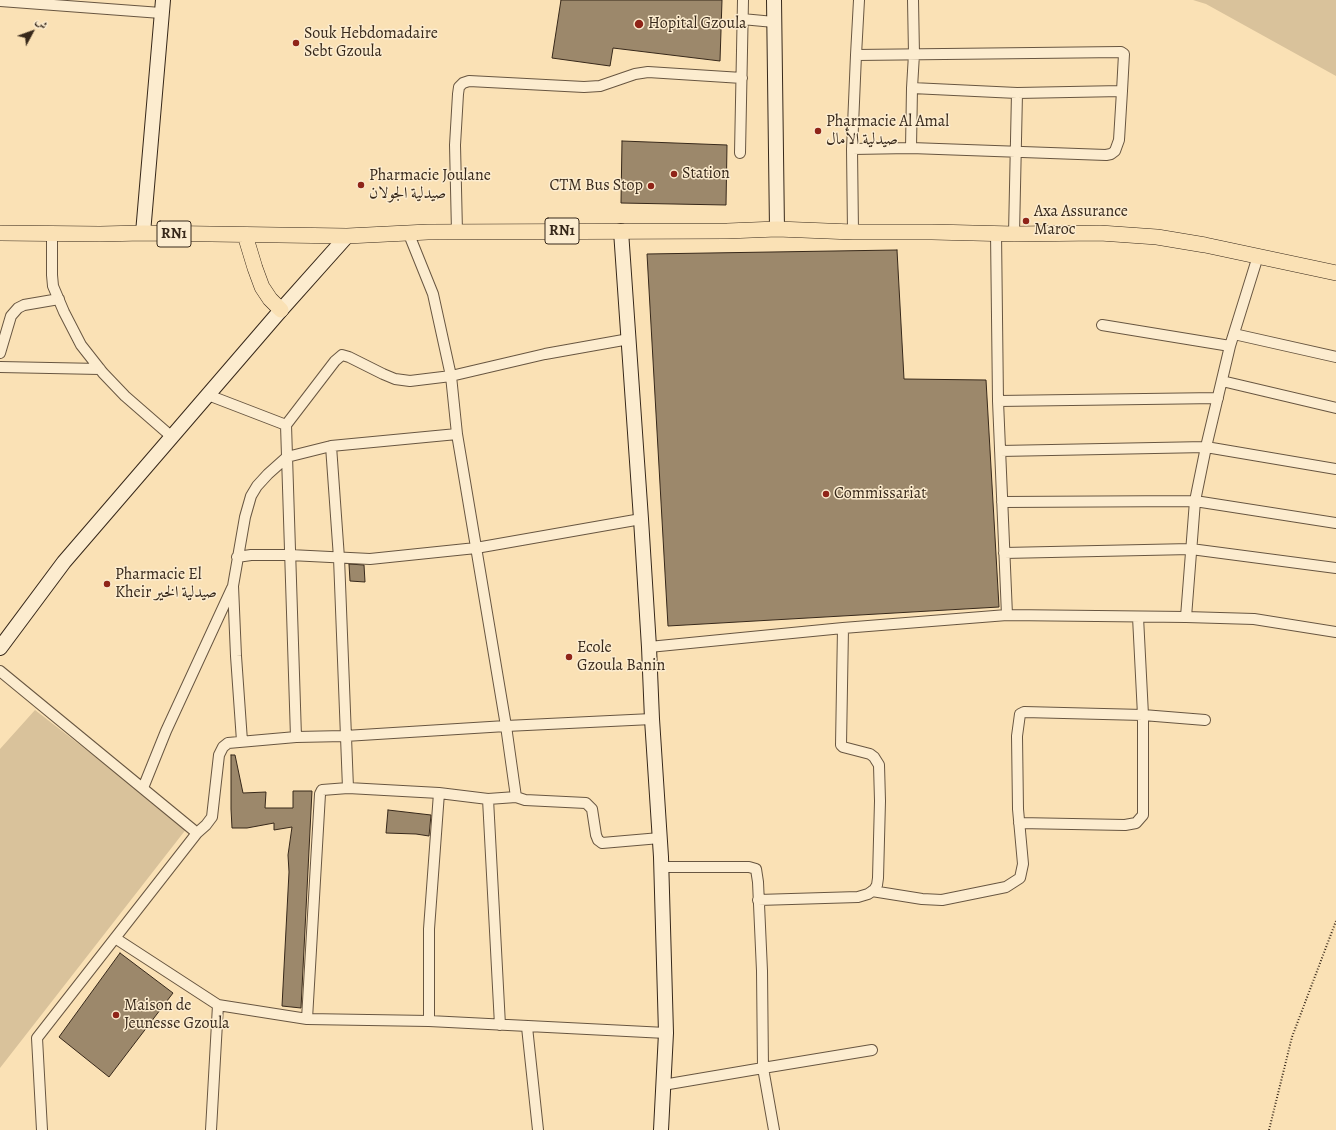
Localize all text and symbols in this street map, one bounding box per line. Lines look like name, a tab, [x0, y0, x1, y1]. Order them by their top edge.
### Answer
north arrow	[12, 12, 52, 52]
place label: Hopital Gzoula	[648, 14, 746, 34]
text: ش	[32, 15, 51, 33]
marker: Hopital Gzoula	[633, 18, 645, 30]
place label: Souk Hebdomadaire Sebt Gzoula	[304, 24, 438, 62]
marker: Souk Hebdomadaire Sebt Gzoula	[291, 38, 301, 48]
place label: Pharmacie Al Amal صيدلية الأمال	[826, 112, 949, 150]
marker: Pharmacie Al Amal صيدلية الأمال	[813, 126, 823, 136]
place label: Station	[682, 164, 730, 184]
place label: Pharmacie Joulane صيدلية الجولان	[369, 166, 491, 204]
marker: Station	[669, 169, 679, 179]
place label: CTM Bus Stop	[550, 176, 643, 196]
marker: Pharmacie Joulane صيدلية الجولان	[356, 180, 366, 190]
marker: CTM Bus Stop	[646, 181, 656, 191]
place label: Axa Assurance Maroc	[1034, 202, 1128, 240]
marker: Axa Assurance Maroc	[1021, 216, 1031, 226]
road number: RN1	[545, 218, 579, 244]
road number: RN1	[157, 221, 191, 247]
place label: Commissariat	[834, 484, 926, 504]
marker: Commissariat	[821, 489, 831, 499]
place label: Pharmacie El Kheir صيدلية الخير	[115, 565, 217, 603]
marker: Pharmacie El Kheir صيدلية الخير	[102, 579, 112, 589]
place label: Ecole Gzoula Banin	[577, 638, 665, 676]
marker: Ecole Gzoula Banin	[564, 652, 574, 662]
place label: Maison de Jeunesse Gzoula	[124, 996, 230, 1034]
marker: Maison de Jeunesse Gzoula	[111, 1010, 121, 1020]

